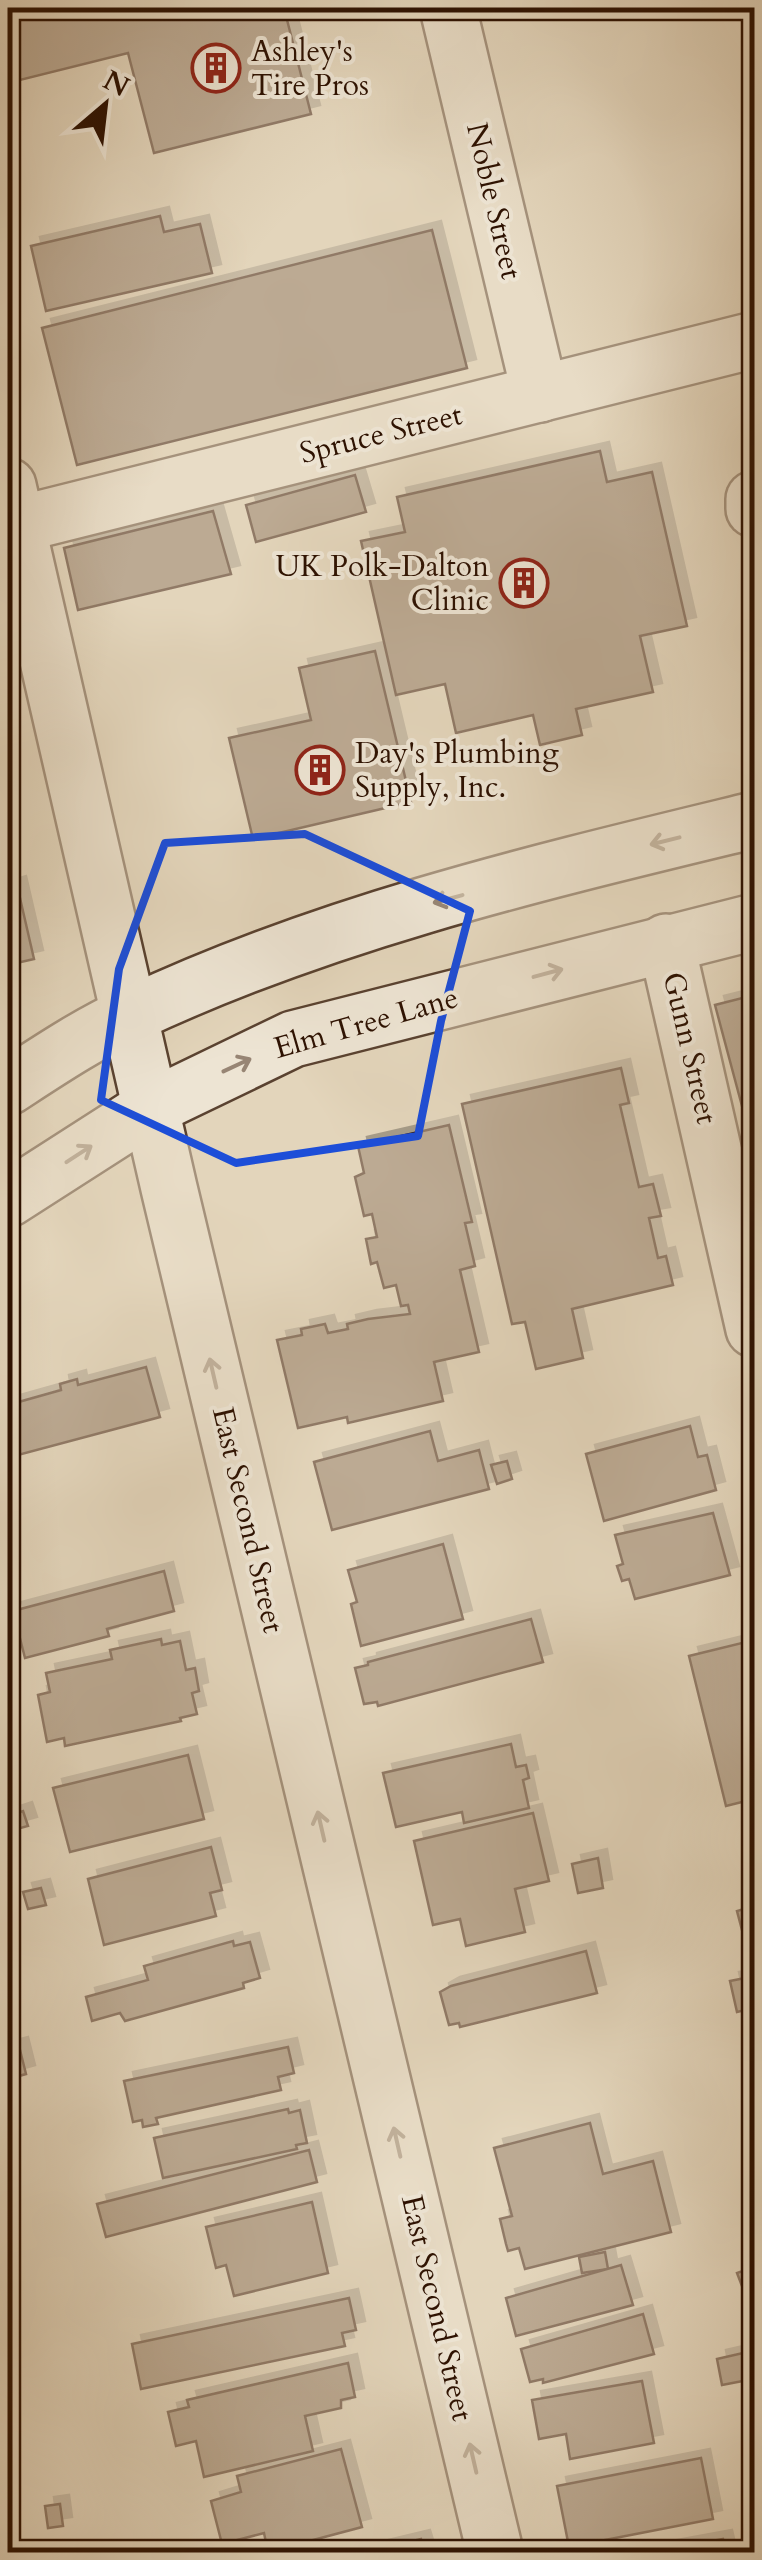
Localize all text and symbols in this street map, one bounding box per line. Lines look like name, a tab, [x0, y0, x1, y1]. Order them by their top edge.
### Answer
place label: Ashley's Tire Pros	[251, 31, 369, 106]
building icon: Ashley's Tire Pros	[190, 42, 242, 94]
north arrow	[55, 55, 155, 155]
text: N	[97, 61, 136, 106]
street label: Noble Street	[456, 119, 532, 284]
street label: Spruce Street	[296, 394, 467, 474]
place label: UK Polk-Dalton Clinic	[275, 546, 489, 621]
building icon: UK Polk-Dalton Clinic	[498, 557, 550, 609]
place label: Day's Plumbing Supply, Inc.	[355, 733, 559, 808]
building icon: Day's Plumbing Supply, Inc.	[294, 744, 346, 796]
one-way arrow	[650, 833, 682, 851]
one-way arrow	[433, 890, 464, 909]
one-way arrow	[532, 962, 563, 981]
street label: Gunn Street	[653, 968, 727, 1128]
street label: Elm Tree Lane	[269, 977, 463, 1069]
one-way arrow	[221, 1054, 251, 1073]
one-way arrow	[64, 1143, 93, 1164]
one-way arrow	[203, 1358, 221, 1390]
street label: East Second Street	[202, 1403, 294, 1638]
one-way arrow	[311, 1811, 329, 1843]
one-way arrow	[387, 2127, 405, 2159]
street label: East Second Street	[391, 2191, 483, 2426]
one-way arrow	[463, 2443, 481, 2475]

